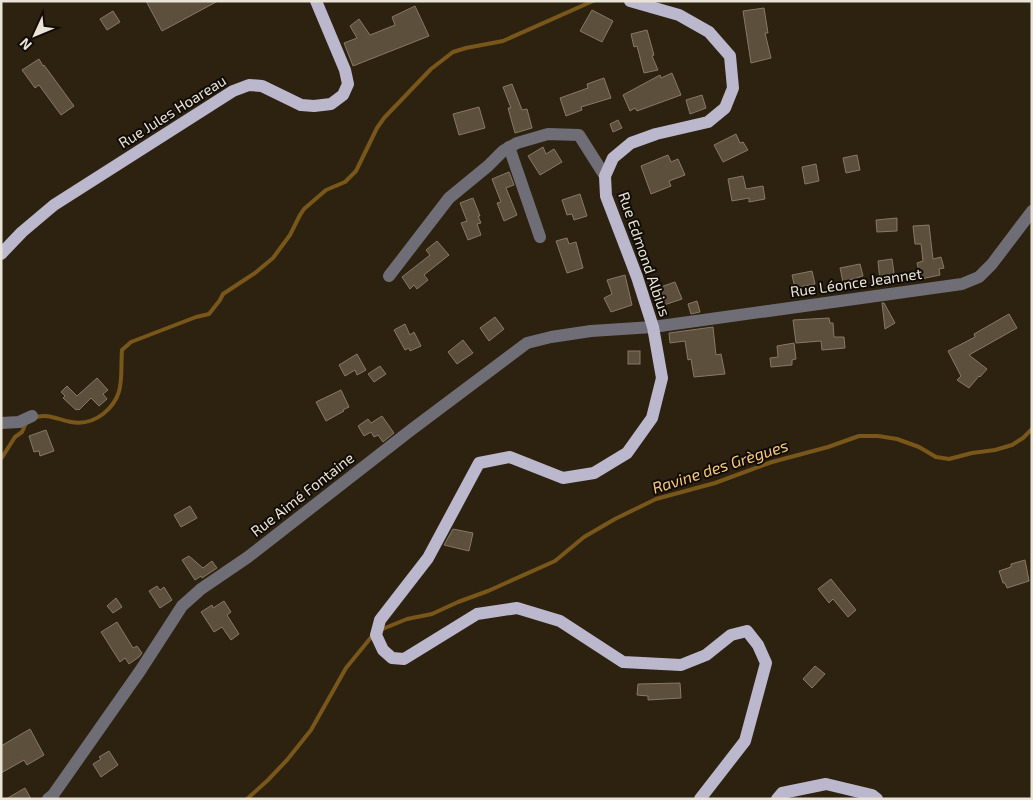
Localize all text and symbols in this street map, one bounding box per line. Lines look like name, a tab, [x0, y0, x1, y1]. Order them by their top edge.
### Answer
north arrow	[10, 10, 60, 60]
text: N	[16, 35, 35, 54]
street label: Rue Jules Hoareau	[115, 71, 229, 151]
street label: Rue Edmond Albius	[615, 189, 675, 319]
street label: Rue Léonce Jeannet	[789, 264, 923, 300]
water label: Ravine des Grègues	[650, 435, 790, 497]
street label: Rue Aimé Fontaine	[247, 448, 357, 540]

